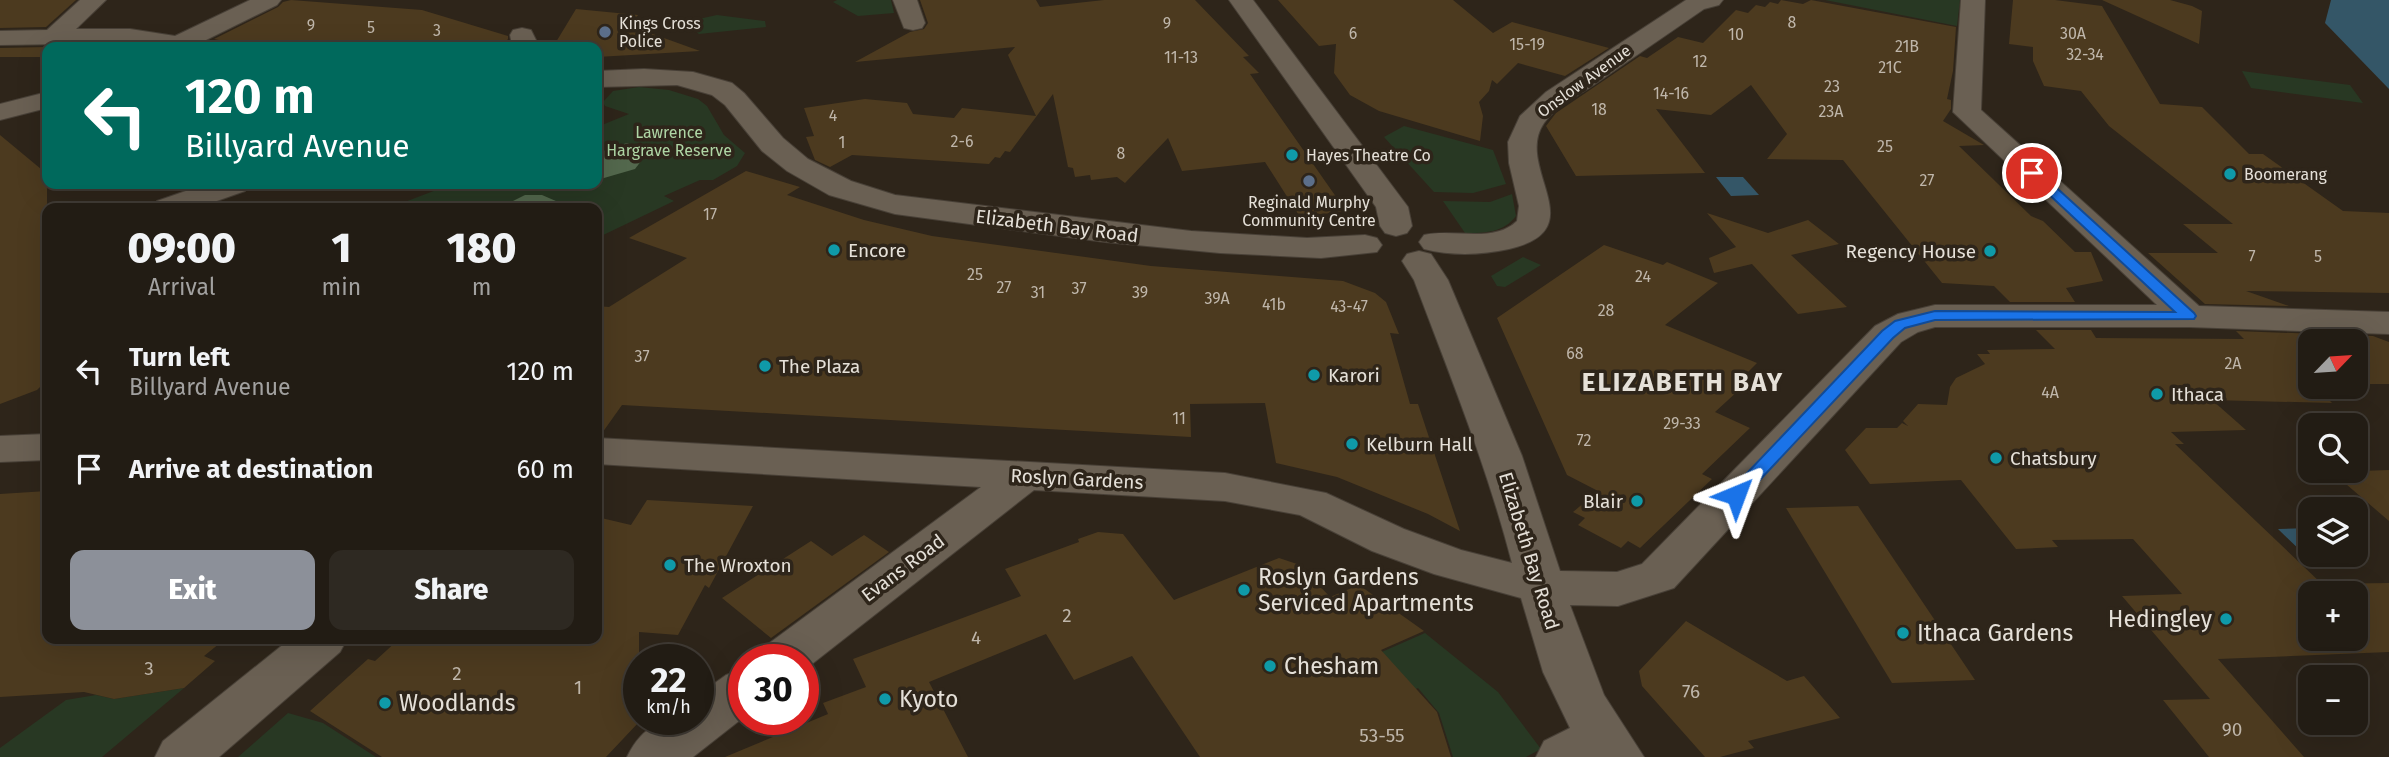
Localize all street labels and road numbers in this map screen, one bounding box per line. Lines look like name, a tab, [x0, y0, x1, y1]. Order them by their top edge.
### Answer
street label: Onslow Avenue	[1534, 41, 1634, 121]
street label: Elizabeth Bay Road	[974, 205, 1140, 247]
street label: Roslyn Gardens	[1010, 464, 1144, 494]
street label: Elizabeth Bay Road	[1494, 469, 1564, 633]
street label: Evans Road	[857, 529, 949, 607]

